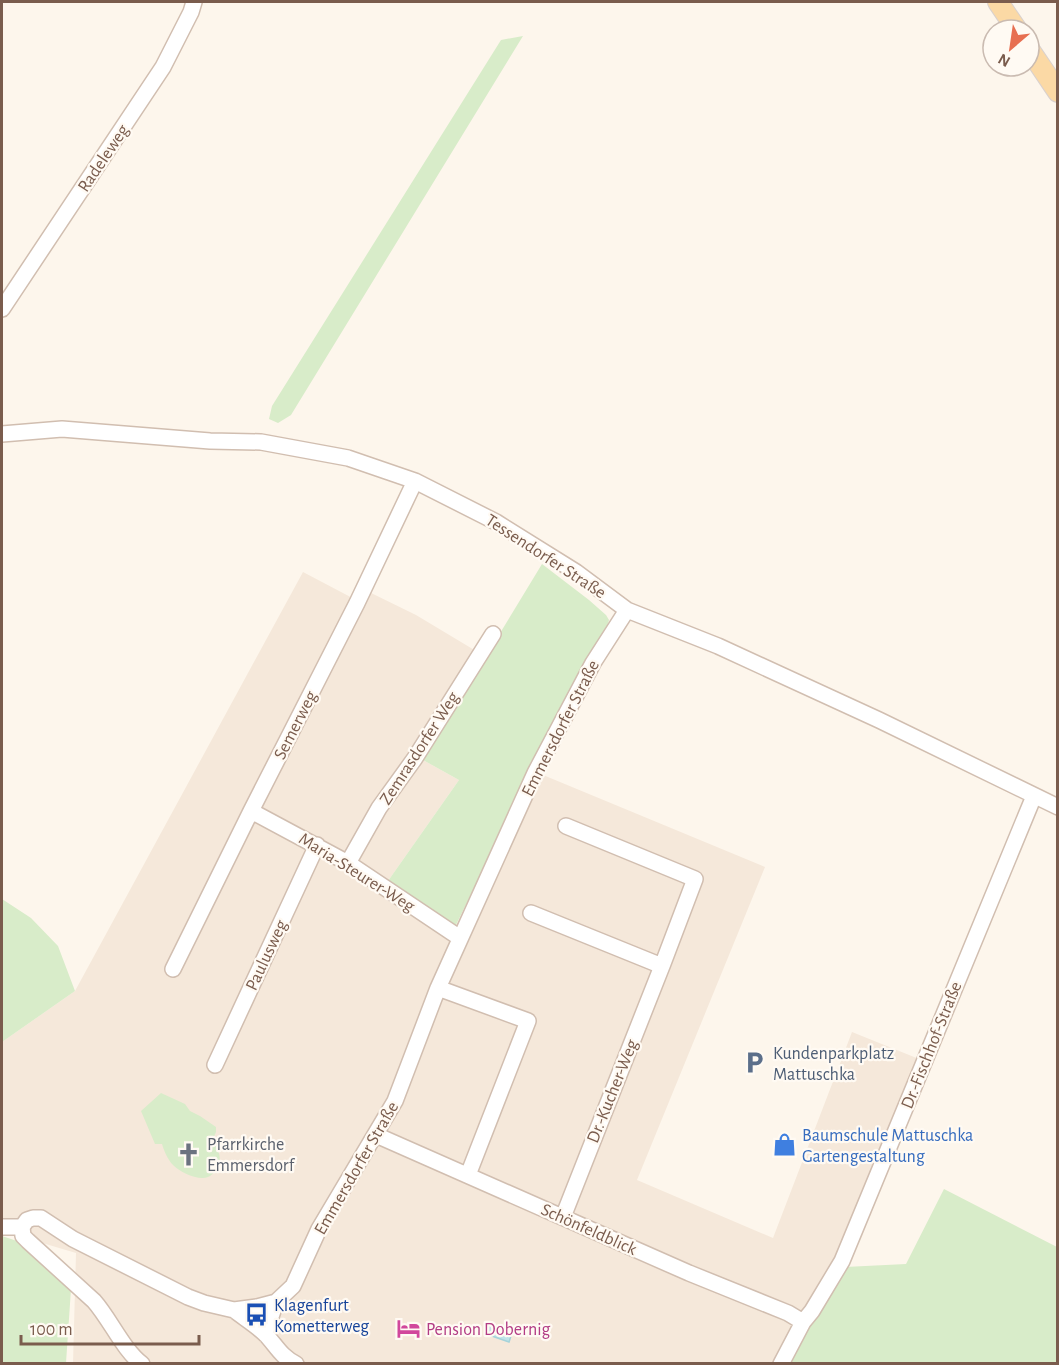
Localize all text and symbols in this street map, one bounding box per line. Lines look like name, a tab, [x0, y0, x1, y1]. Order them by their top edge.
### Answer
north arrow	[981, 18, 1041, 78]
text: N	[995, 51, 1013, 70]
street label: Radeleweg	[75, 121, 133, 196]
street label: Tessendorfer Straße	[482, 511, 609, 602]
street label: Emmersdorfer Straße	[519, 657, 603, 800]
street label: Semerweg	[271, 688, 321, 762]
street label: Zemrasdorfer Weg	[377, 689, 463, 808]
street label: Maria-Steurer-Weg	[295, 830, 418, 916]
street label: Paulusweg	[243, 917, 291, 993]
street label: Dr.-Fischhof-Straße	[898, 979, 966, 1112]
street label: Dr.-Kucher-Weg	[584, 1037, 642, 1146]
place label: Kundenparkplatz Mattuschka	[773, 1045, 894, 1084]
parking icon: Kundenparkplatz Mattuschka	[742, 1050, 768, 1076]
street label: Emmersdorfer Straße	[311, 1099, 402, 1238]
place label: Baumschule Mattuschka Gartengestaltung	[802, 1127, 973, 1166]
shop icon: Baumschule Mattuschka Gartengestaltung	[771, 1132, 797, 1158]
place label: Pfarrkirche Emmersdorf	[207, 1136, 296, 1175]
church icon: Pfarrkirche Emmersdorf	[176, 1141, 202, 1167]
street label: Schönfeldblick	[538, 1201, 640, 1259]
place label: Klagenfurt Kometterweg	[274, 1297, 369, 1336]
bus stop icon: Klagenfurt Kometterweg	[243, 1302, 269, 1328]
scale bar	[21, 1308, 200, 1346]
hotel icon: Pension Dobernig	[395, 1316, 421, 1342]
text: 100 m	[30, 1321, 73, 1339]
place label: Pension Dobernig	[426, 1321, 551, 1339]

